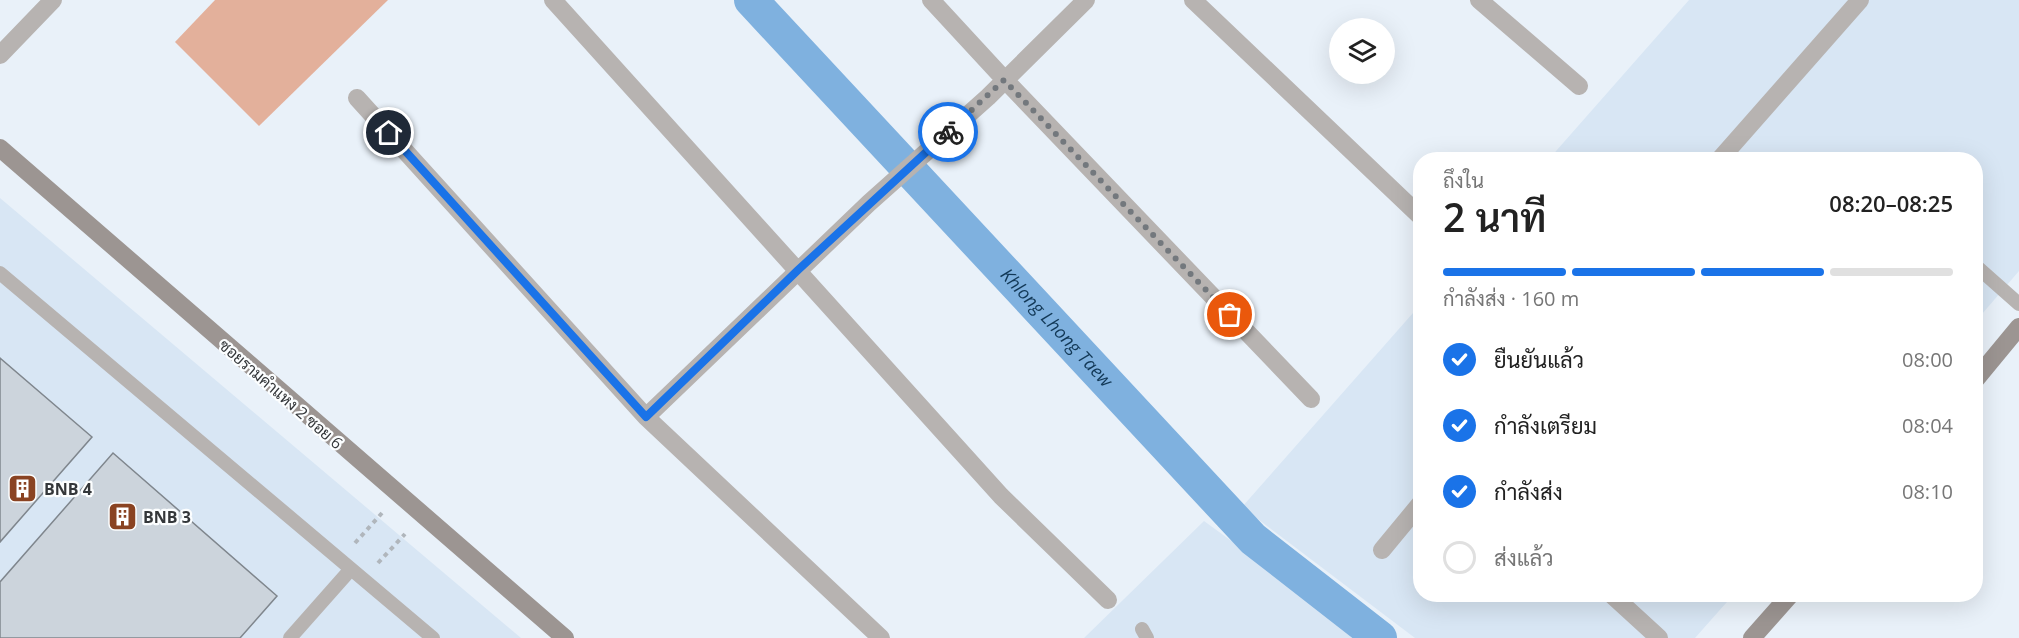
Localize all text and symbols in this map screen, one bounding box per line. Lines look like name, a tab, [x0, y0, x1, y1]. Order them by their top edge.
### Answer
map controls	[1329, 18, 1395, 84]
button: layers	[1329, 18, 1395, 84]
courier	[918, 102, 978, 162]
pin	[363, 107, 414, 158]
icon: home	[372, 116, 405, 149]
icon: bike	[932, 116, 965, 149]
text: ถึงใน	[1443, 167, 1484, 194]
text: 08:20–08:25	[1829, 188, 1953, 218]
text: 2 นาที	[1443, 190, 1546, 243]
water label: Khlong Lhong Taew	[996, 263, 1119, 393]
text: กำลังส่ง · 160 m	[1443, 285, 1579, 312]
pin	[1204, 289, 1255, 340]
icon: bag	[1213, 298, 1246, 331]
street label: ซอยรามคำแหง 2 ซอย 6	[215, 334, 347, 454]
icon: check	[1443, 343, 1476, 376]
text: ยืนยันแล้ว	[1494, 344, 1584, 374]
text: 08:00	[1902, 346, 1953, 373]
icon: check	[1443, 409, 1476, 442]
text: กำลังเตรียม	[1494, 410, 1597, 440]
text: 08:04	[1902, 412, 1953, 439]
building icon: BNB 4	[7, 473, 39, 505]
icon: check	[1443, 475, 1476, 508]
text: กำลังส่ง	[1494, 476, 1563, 506]
place label: BNB 4	[44, 478, 92, 500]
text: 08:10	[1902, 478, 1953, 505]
building icon: BNB 3	[106, 501, 138, 533]
place label: BNB 3	[143, 506, 191, 528]
text: ส่งแล้ว	[1494, 542, 1554, 572]

